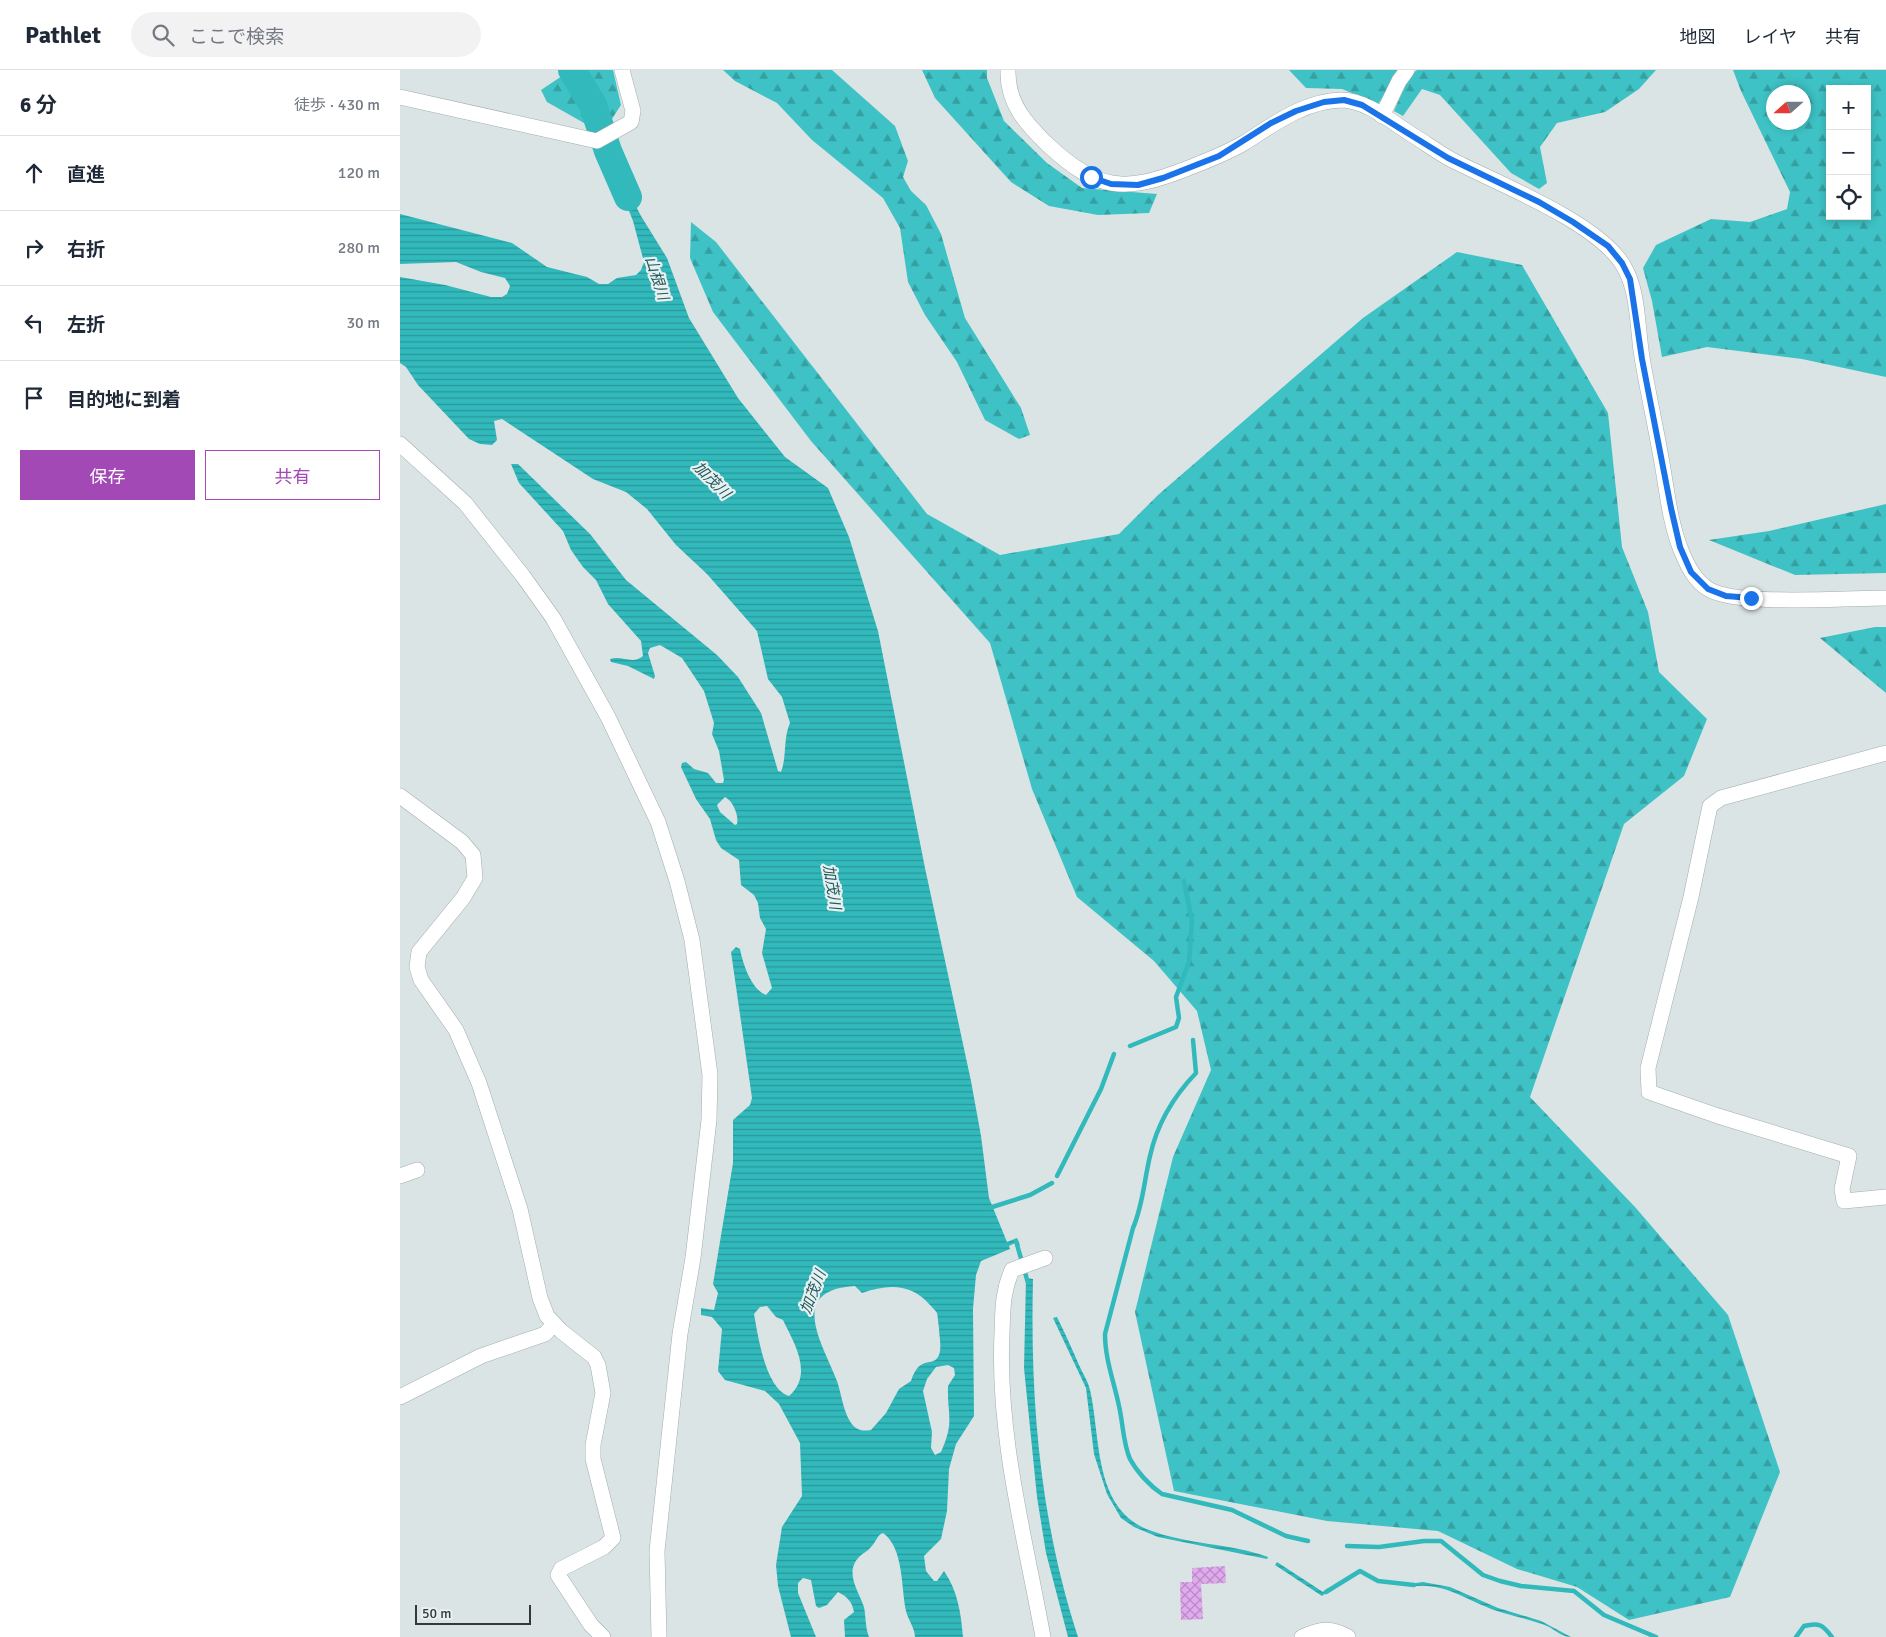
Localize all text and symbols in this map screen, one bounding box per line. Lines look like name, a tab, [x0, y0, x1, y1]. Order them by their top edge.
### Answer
search box	[131, 12, 481, 57]
text: Pathlet	[25, 20, 101, 50]
icon: search	[149, 21, 177, 49]
text: ここで検索	[189, 25, 284, 49]
text: 地図	[1680, 26, 1716, 48]
text: レイヤ	[1744, 26, 1797, 48]
text: 共有	[1825, 26, 1861, 48]
north arrow	[1766, 85, 1811, 130]
map controls	[1826, 85, 1871, 220]
button: +	[1826, 85, 1871, 130]
text: 6 分	[20, 92, 57, 118]
text: 徒歩 · 430 m	[294, 95, 380, 115]
button: −	[1826, 130, 1871, 175]
icon: ahead	[20, 159, 48, 187]
text: 直進	[67, 163, 105, 187]
text: 120 m	[338, 163, 380, 183]
route start	[1080, 166, 1103, 189]
button: locate	[1826, 175, 1871, 220]
icon: right	[20, 234, 48, 262]
text: 右折	[67, 238, 105, 262]
text: 280 m	[338, 238, 380, 258]
water label: 山根川	[641, 254, 673, 304]
icon: left	[20, 309, 48, 337]
text: 左折	[67, 313, 105, 337]
text: 30 m	[346, 313, 380, 333]
icon: arrive	[20, 384, 48, 412]
text: 目的地に到着	[67, 388, 181, 412]
button: 保存	[20, 450, 195, 500]
button: 共有	[205, 450, 380, 500]
water label: 加茂川	[690, 458, 736, 504]
route end	[1740, 587, 1763, 610]
water label: 加茂川	[820, 863, 845, 913]
water label: 加茂川	[797, 1266, 830, 1316]
scale bar	[415, 1602, 531, 1625]
text: 50 m	[422, 1605, 451, 1622]

